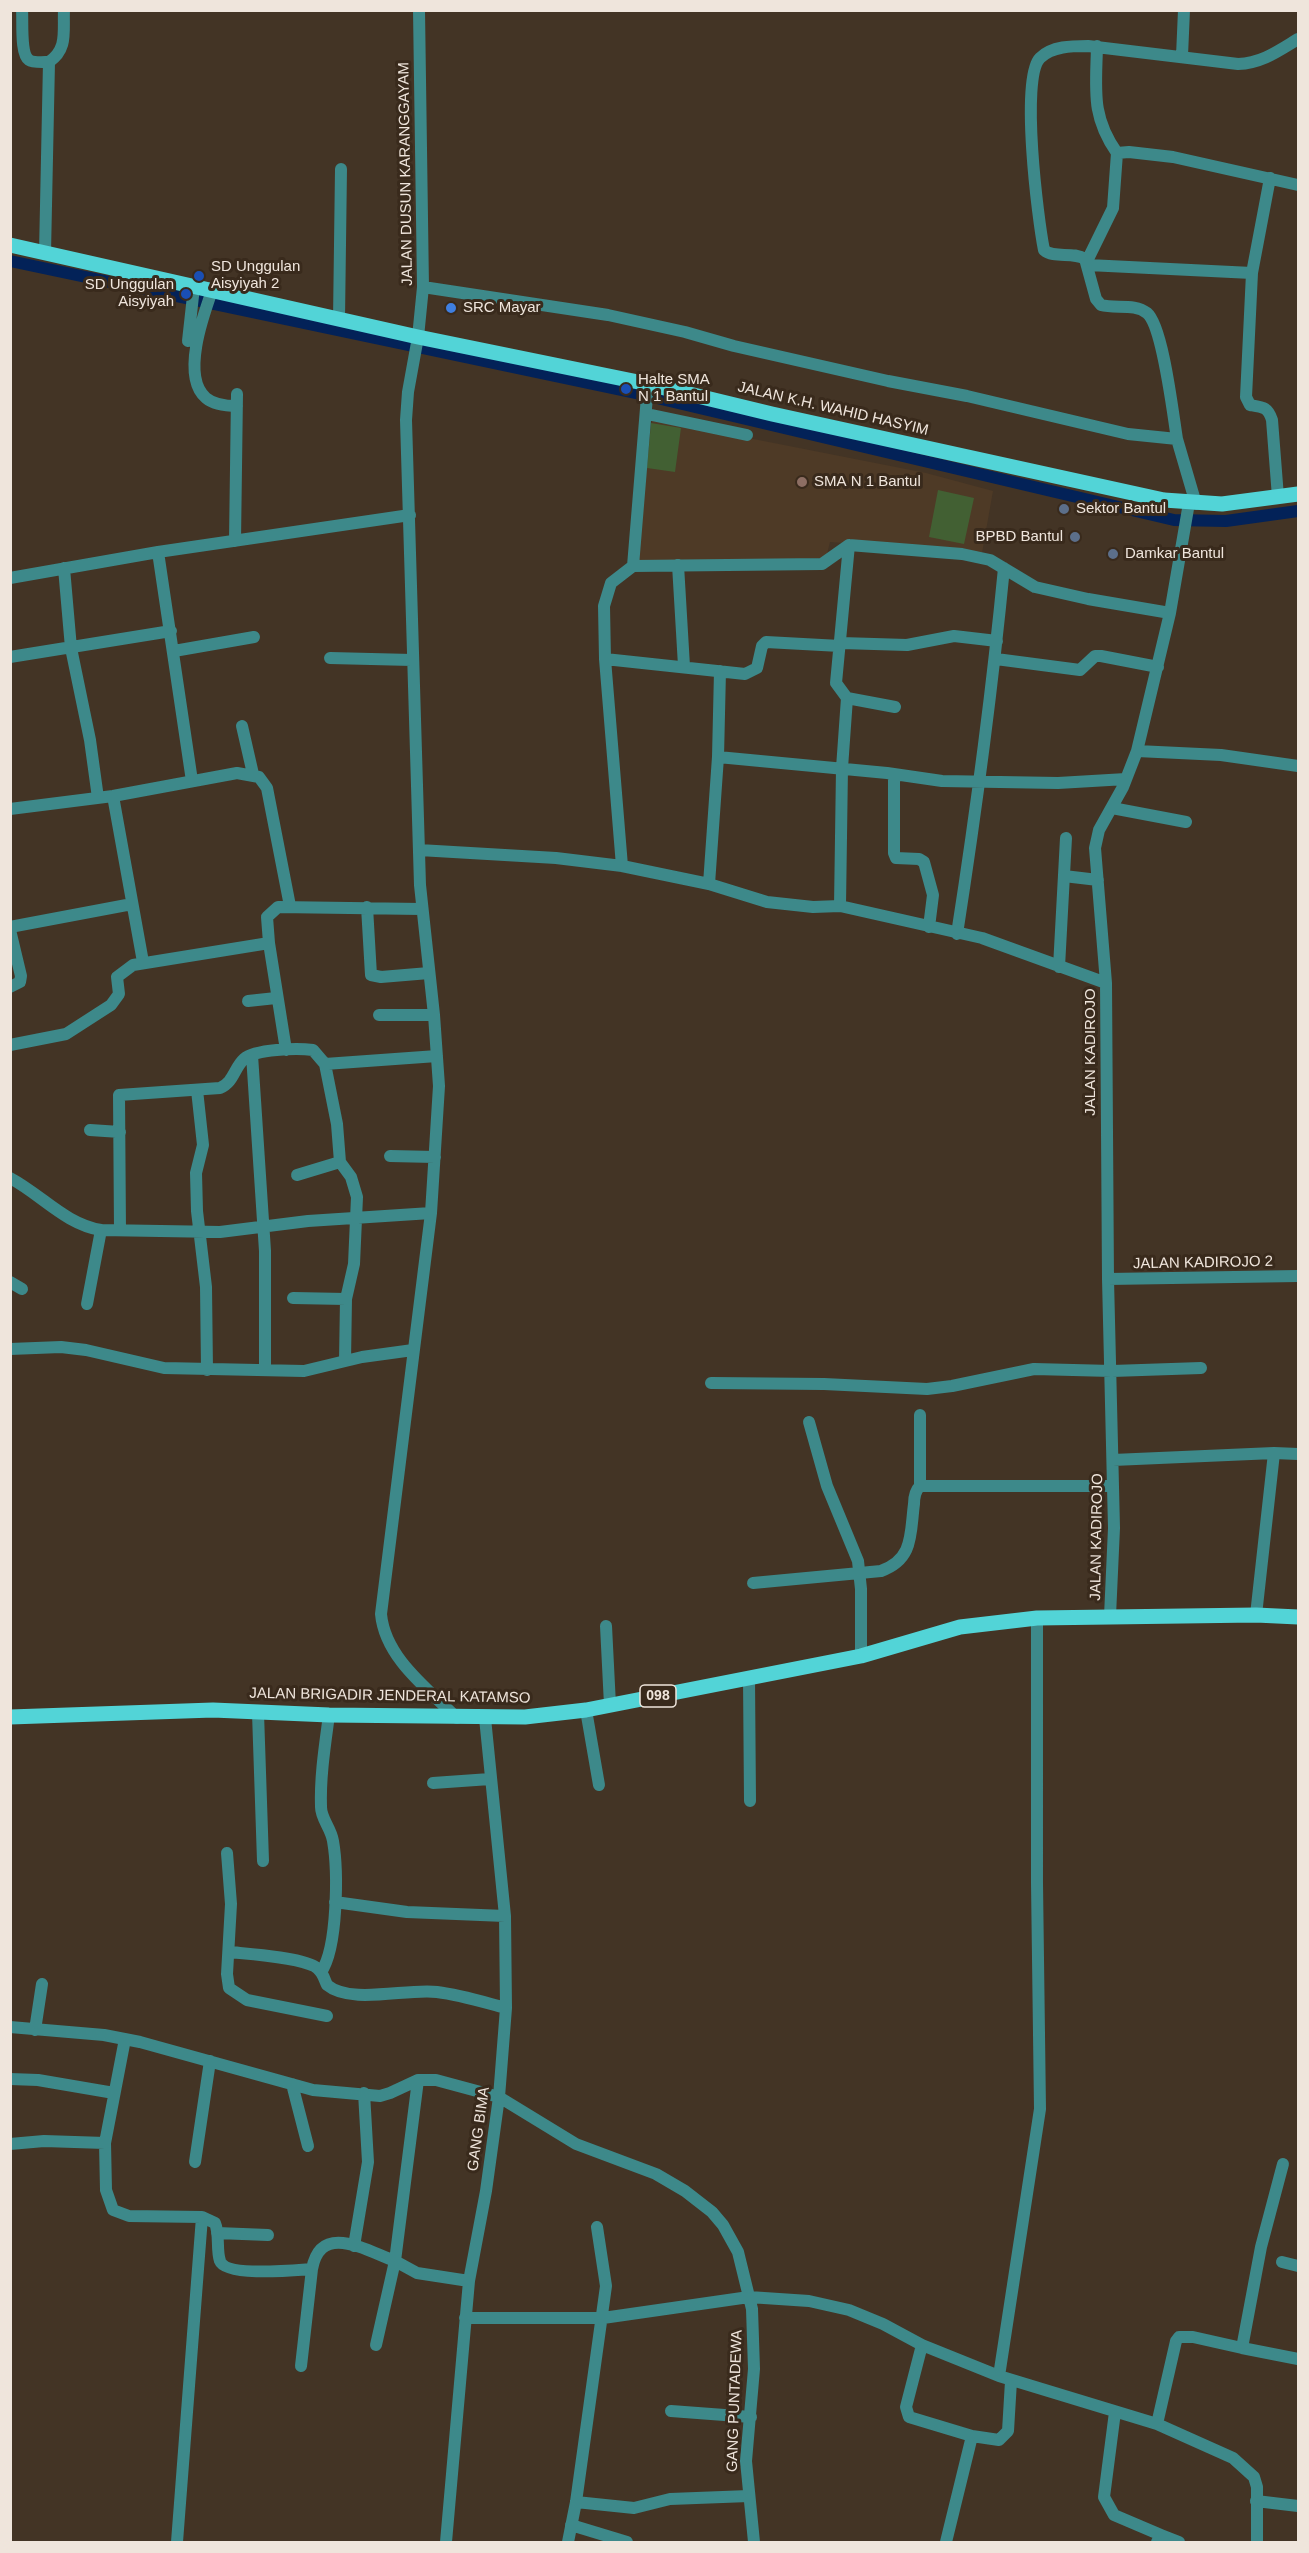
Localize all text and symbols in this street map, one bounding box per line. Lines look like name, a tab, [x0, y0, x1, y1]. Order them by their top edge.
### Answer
street label: JALAN DUSUN KARANGGAYAM	[395, 62, 417, 286]
place label: SD Unggulan Aisyiyah 2	[211, 258, 300, 293]
marker: SD Unggulan Aisyiyah 2	[192, 269, 206, 283]
place label: SD Unggulan Aisyiyah	[85, 276, 174, 311]
marker: SD Unggulan Aisyiyah	[179, 287, 193, 301]
place label: SRC Mayar	[463, 299, 541, 317]
marker: SRC Mayar	[444, 301, 458, 315]
place label: Halte SMA N 1 Bantul	[638, 371, 710, 406]
street label: JALAN K.H. WAHID HASYIM	[736, 378, 930, 440]
marker: Halte SMA N 1 Bantul	[619, 382, 633, 396]
place label: SMA N 1 Bantul	[814, 473, 921, 491]
marker: SMA N 1 Bantul	[795, 475, 809, 489]
place label: Sektor Bantul	[1076, 500, 1166, 518]
marker: Sektor Bantul	[1057, 502, 1071, 516]
place label: BPBD Bantul	[975, 528, 1063, 546]
marker: BPBD Bantul	[1068, 530, 1082, 544]
place label: Damkar Bantul	[1125, 545, 1224, 563]
marker: Damkar Bantul	[1106, 547, 1120, 561]
street label: JALAN KADIROJO	[1082, 988, 1100, 1116]
street label: JALAN KADIROJO 2	[1133, 1253, 1273, 1273]
street label: JALAN KADIROJO	[1087, 1473, 1107, 1601]
street label: JALAN BRIGADIR JENDERAL KATAMSO	[249, 1685, 531, 1707]
road number: 098	[640, 1685, 676, 1707]
street label: GANG BIMA	[464, 2086, 494, 2172]
street label: GANG PUNTADEWA	[724, 2329, 746, 2473]

